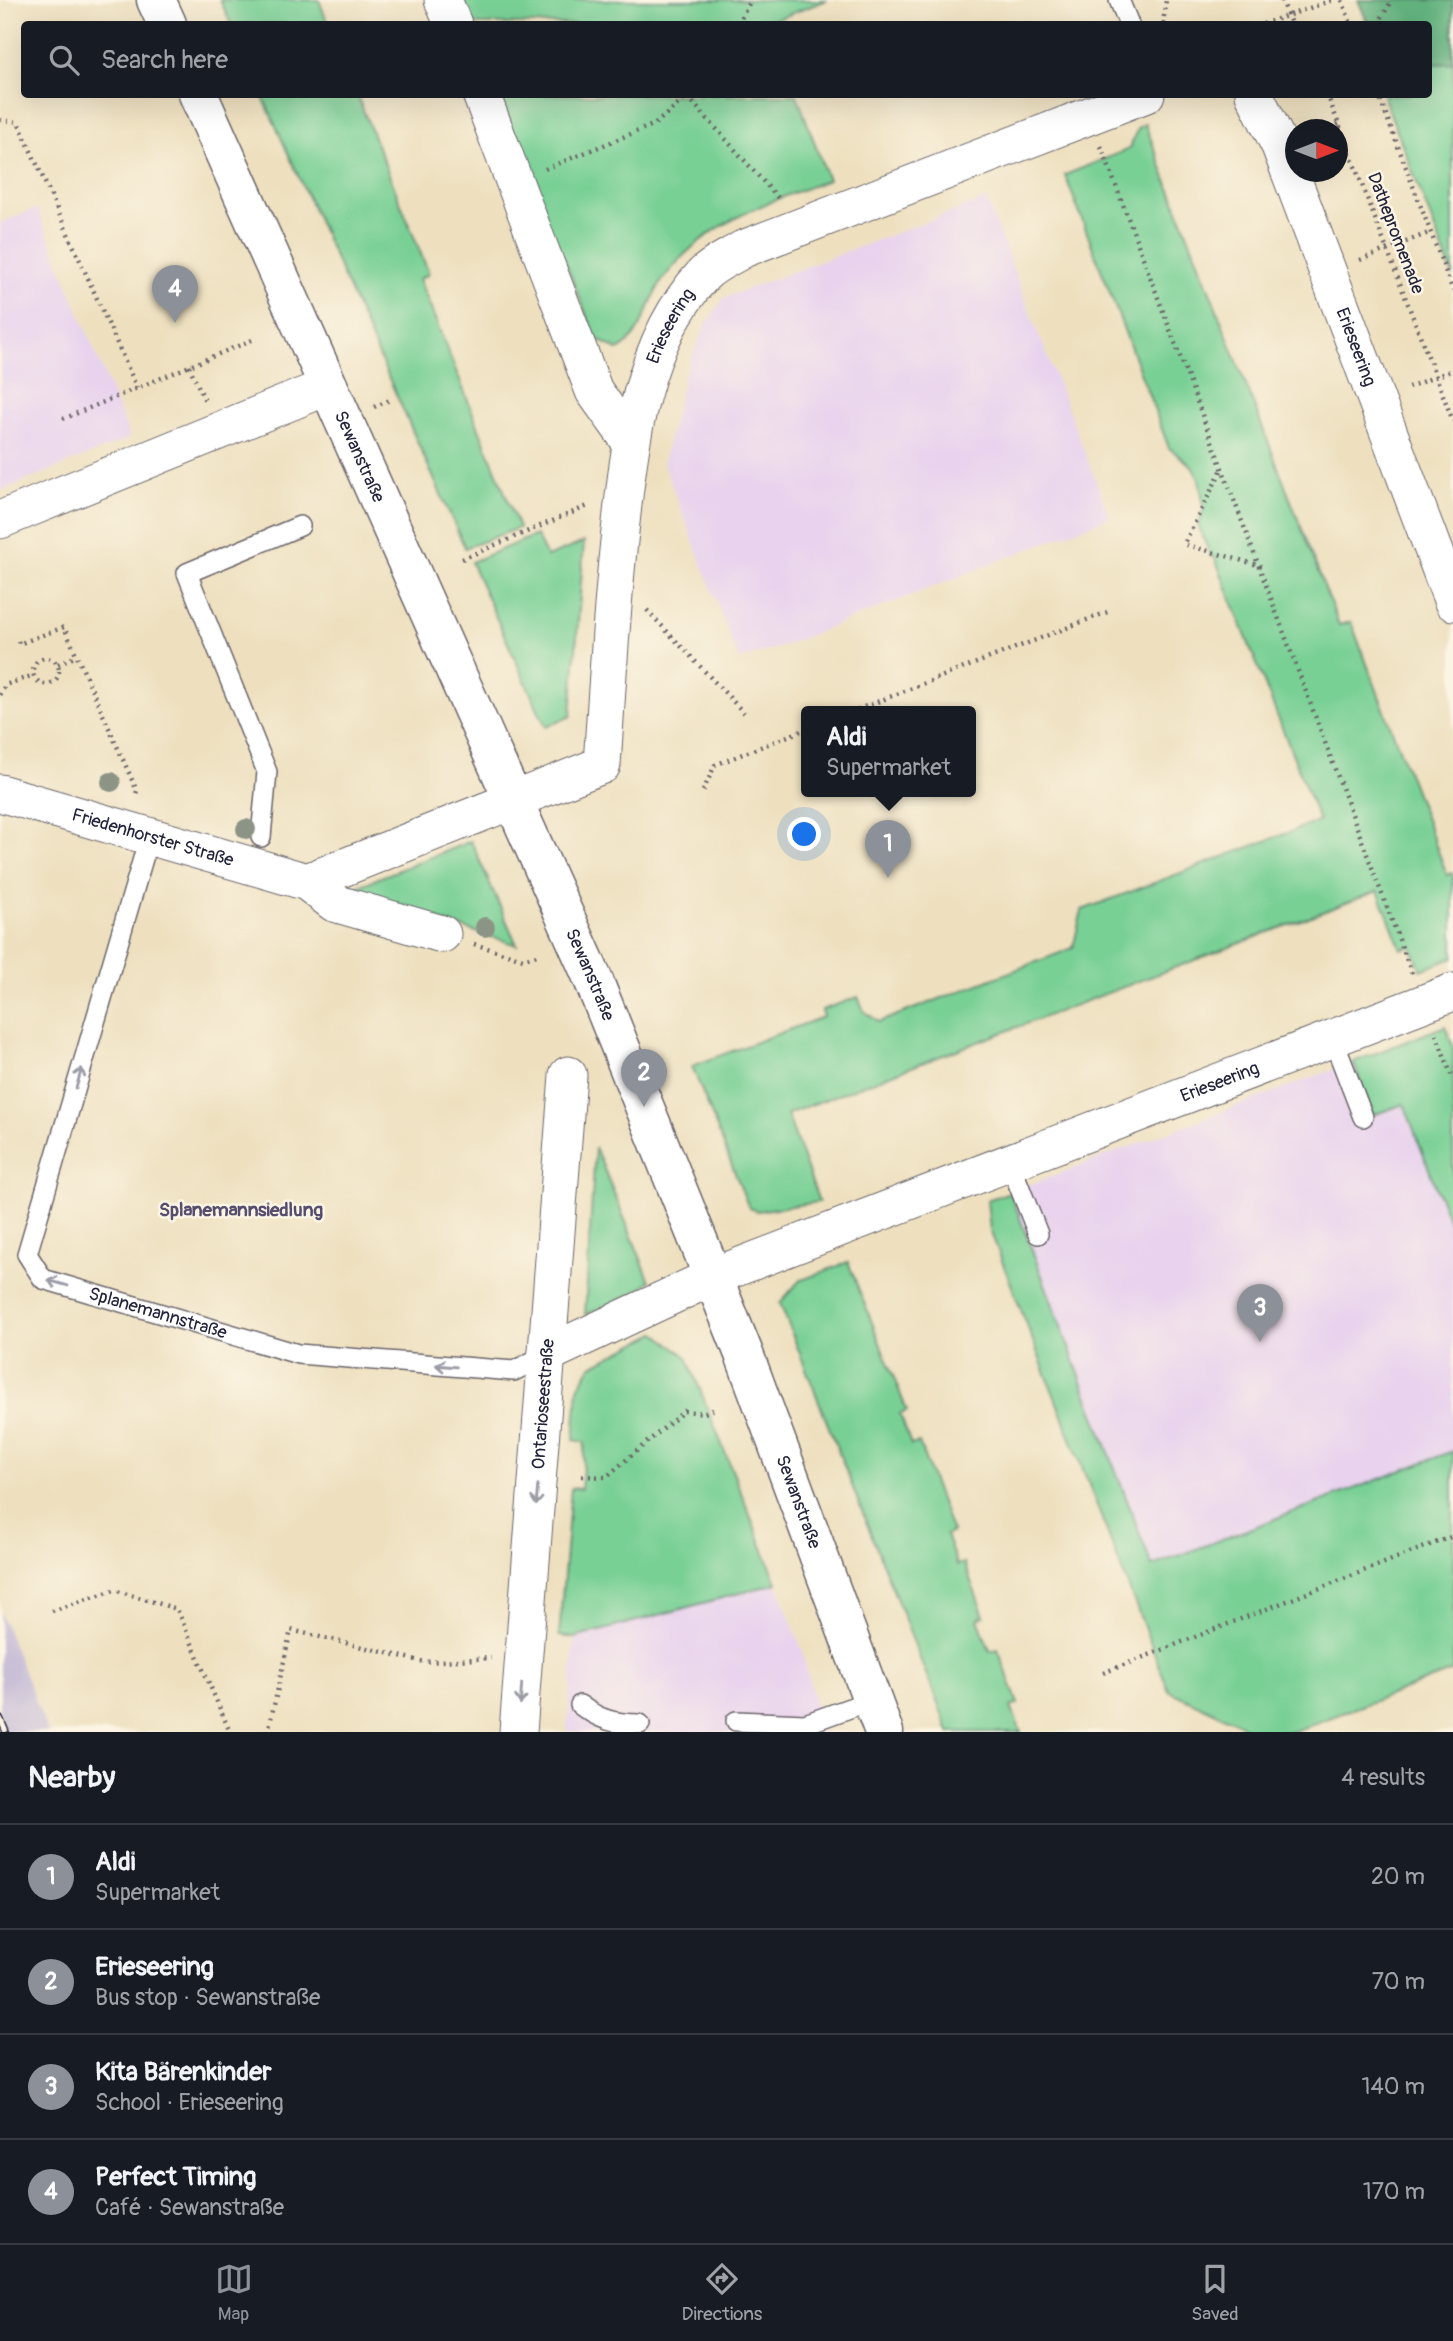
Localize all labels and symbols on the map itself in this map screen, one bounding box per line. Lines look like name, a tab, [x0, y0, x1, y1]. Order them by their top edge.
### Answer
north arrow	[1285, 119, 1348, 182]
street label: Dathepromenade	[1362, 169, 1429, 297]
pin: 4	[152, 265, 198, 323]
street label: Erieseering	[641, 284, 700, 367]
street label: Erieseering	[1330, 304, 1381, 390]
street label: Sewanstraße	[329, 407, 390, 506]
street label: Friedenhorster Straße	[69, 803, 236, 872]
your location	[787, 817, 821, 851]
pin: 1	[865, 820, 911, 878]
street label: Sewanstraße	[560, 925, 620, 1024]
pin: 2	[621, 1049, 667, 1107]
street label: Erieseering	[1177, 1057, 1262, 1108]
one-way arrow	[73, 1068, 86, 1090]
district label: Splanemannsiedlung	[159, 1198, 323, 1222]
one-way arrow	[47, 1276, 69, 1289]
street label: Splanemannstraße	[86, 1282, 230, 1344]
pin: 3	[1237, 1284, 1283, 1342]
street label: Ontarioseestraße	[527, 1338, 560, 1470]
one-way arrow	[435, 1359, 458, 1372]
street label: Sewanstraße	[770, 1452, 826, 1552]
one-way arrow	[530, 1483, 543, 1506]
one-way arrow	[514, 1682, 527, 1705]

